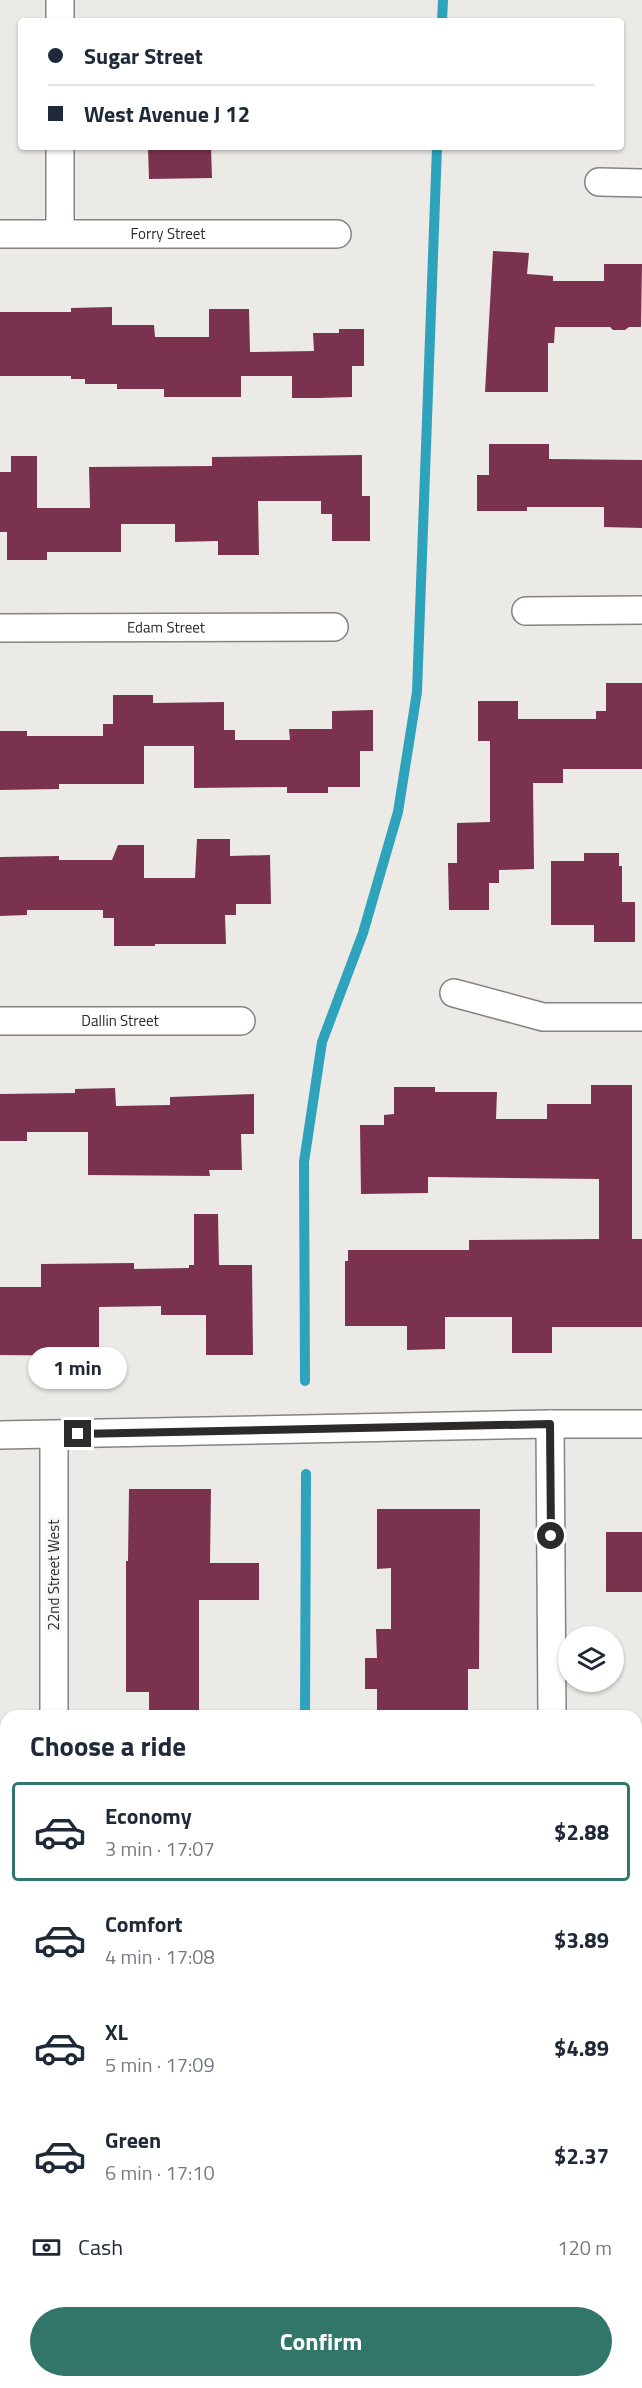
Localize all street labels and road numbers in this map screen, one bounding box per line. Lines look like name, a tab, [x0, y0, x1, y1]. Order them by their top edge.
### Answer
street label: Forry Street	[130, 222, 206, 245]
street label: Edam Street	[127, 615, 206, 639]
street label: Dallin Street	[81, 1009, 159, 1032]
street label: 22nd Street West	[42, 1519, 65, 1630]

